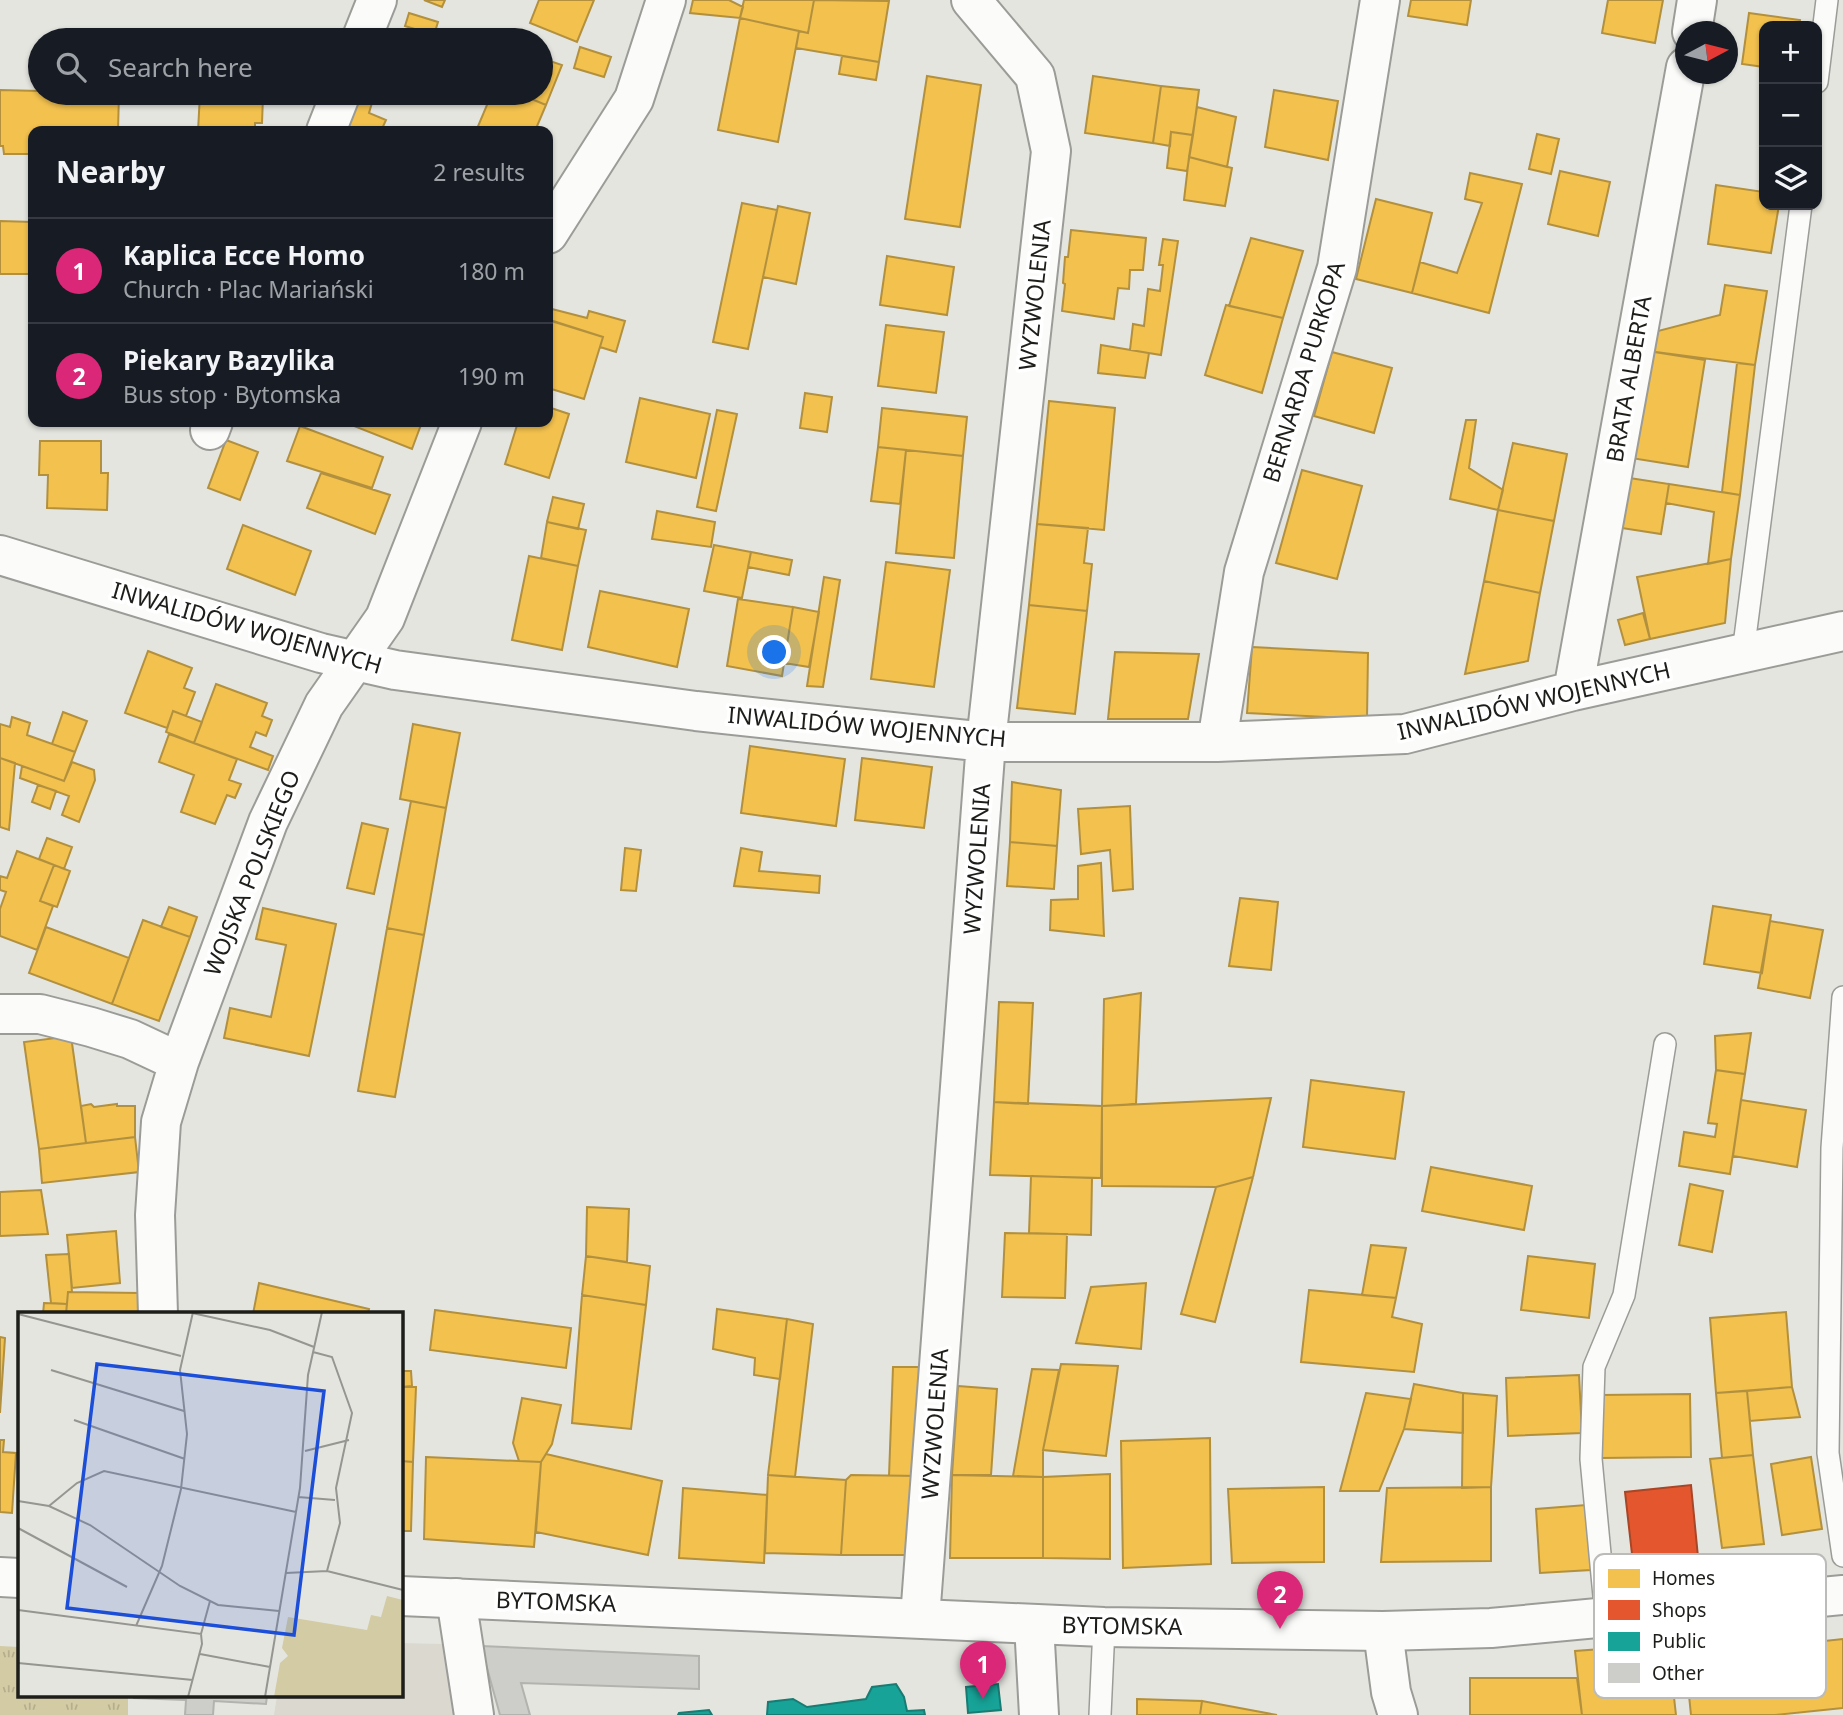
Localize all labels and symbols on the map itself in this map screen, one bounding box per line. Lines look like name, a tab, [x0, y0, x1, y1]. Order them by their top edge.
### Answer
north arrow	[1675, 21, 1738, 84]
street label: WYZWOLENIA	[1010, 218, 1058, 372]
street label: BERNARDA PURKOPA	[1254, 257, 1352, 486]
street label: BRATA ALBERTA	[1598, 293, 1658, 465]
street label: INWALIDÓW WOJENNYCH	[109, 573, 386, 681]
your location	[757, 635, 791, 669]
street label: INWALIDÓW WOJENNYCH	[1394, 653, 1674, 747]
street label: INWALIDÓW WOJENNYCH	[726, 698, 1008, 754]
street label: WOJSKA POLSKIEGO	[195, 765, 307, 980]
street label: WYZWOLENIA	[955, 782, 997, 936]
inset map	[18, 1312, 402, 1698]
street label: WYZWOLENIA	[913, 1347, 955, 1501]
legend	[1594, 1554, 1826, 1698]
text: Homes	[1652, 1565, 1715, 1591]
pin: 2	[1257, 1571, 1303, 1629]
street label: BYTOMSKA	[495, 1583, 617, 1619]
text: Shops	[1652, 1597, 1706, 1623]
street label: BYTOMSKA	[1061, 1608, 1183, 1642]
text: Public	[1652, 1628, 1706, 1654]
pin: 1	[960, 1641, 1006, 1699]
text: Other	[1652, 1660, 1704, 1686]

